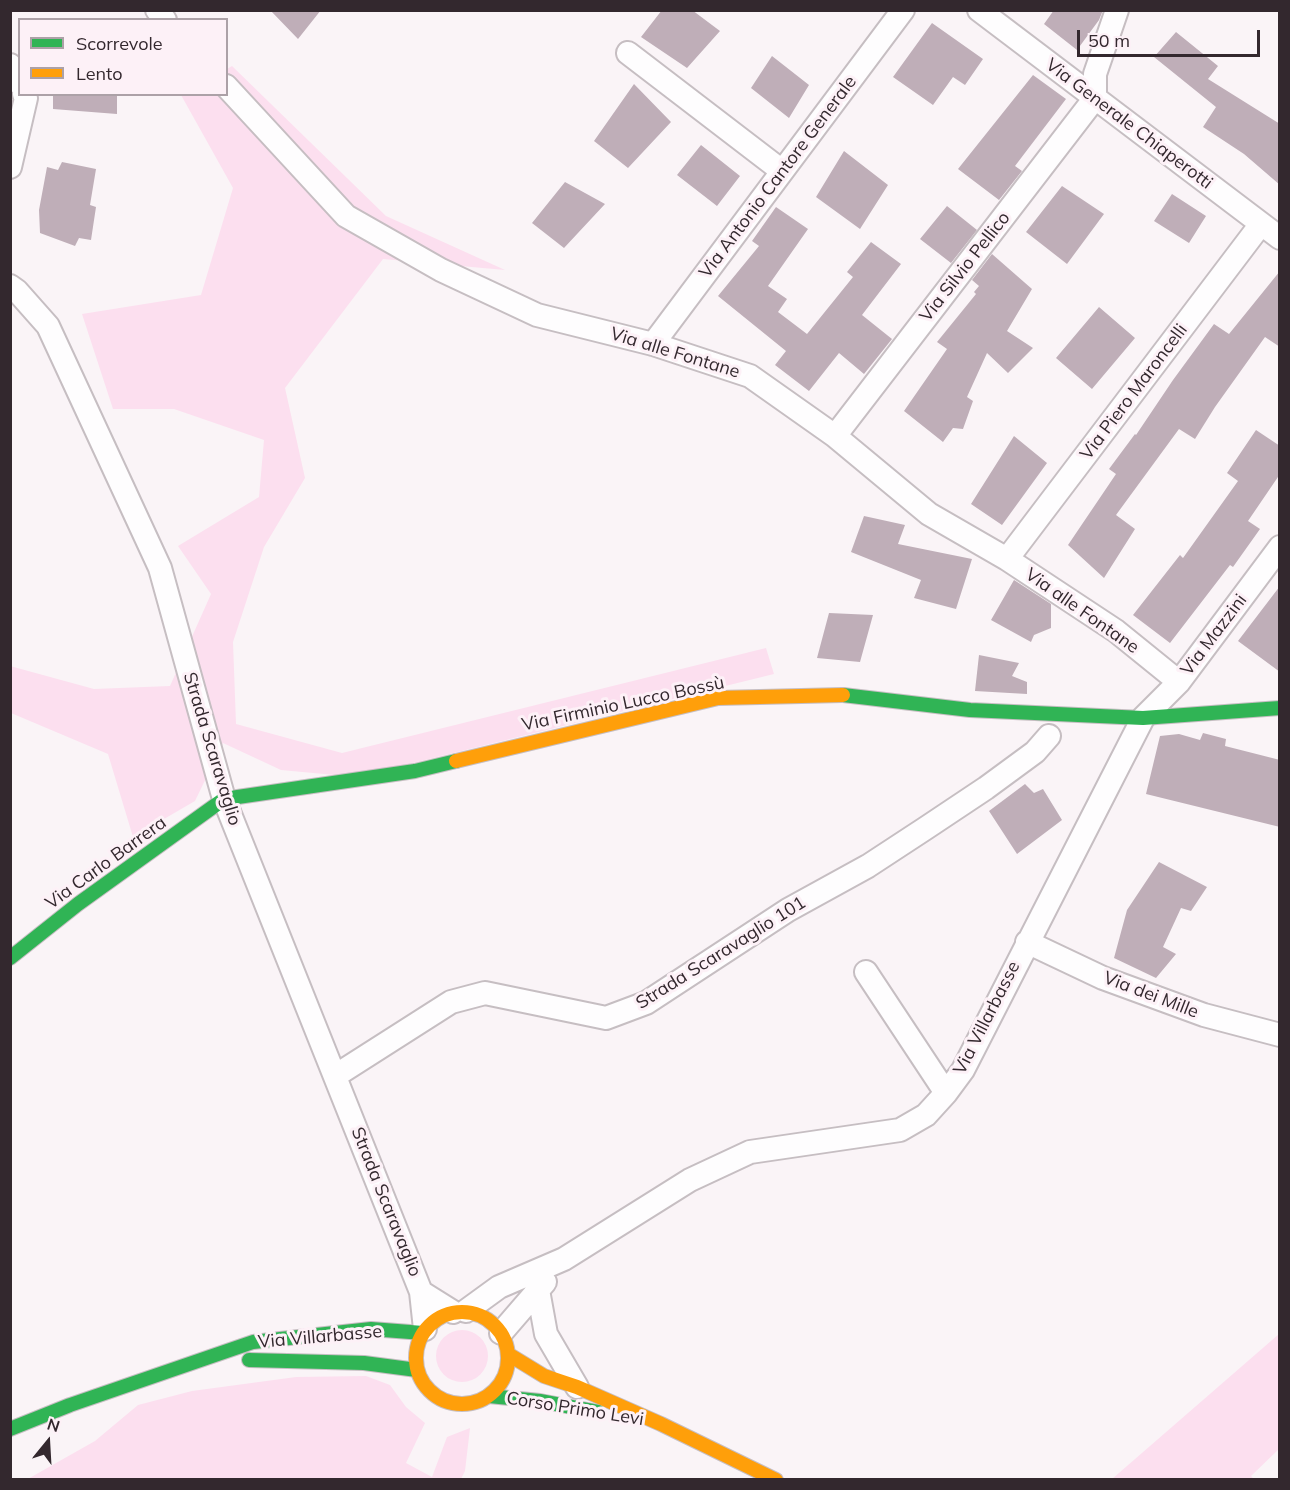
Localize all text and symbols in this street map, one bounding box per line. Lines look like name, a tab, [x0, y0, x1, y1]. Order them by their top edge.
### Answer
legend	[18, 18, 228, 96]
scale bar	[1080, 18, 1263, 56]
text: 50 m	[1088, 29, 1130, 52]
text: Scorrevole	[76, 32, 163, 55]
street label: Via Generale Chiaperotti	[1041, 54, 1217, 194]
text: Lento	[76, 62, 123, 85]
street label: Via Antonio Cantore Generale	[695, 72, 861, 282]
street label: Via Silvio Pellico	[915, 208, 1015, 326]
street label: Via Piero Maroncelli	[1076, 320, 1192, 464]
street label: Via alle Fontane	[608, 323, 742, 383]
street label: Via alle Fontane	[1021, 564, 1143, 658]
street label: Via Mazzini	[1176, 590, 1252, 680]
street label: Strada Scaravaglio	[178, 670, 246, 828]
street label: Via Firminio Lucco Bossù	[520, 672, 726, 736]
street label: Via Carlo Barrera	[41, 812, 171, 914]
street label: Strada Scaravaglio 101	[632, 892, 810, 1014]
street label: Via Villarbasse	[949, 958, 1025, 1078]
street label: Via dei Mille	[1100, 967, 1202, 1023]
street label: Strada Scaravaglio	[346, 1124, 426, 1280]
street label: Via Villarbasse	[257, 1321, 383, 1353]
street label: Corso Primo Levi	[505, 1387, 645, 1431]
north arrow	[18, 1412, 78, 1472]
text: N	[45, 1414, 62, 1436]

